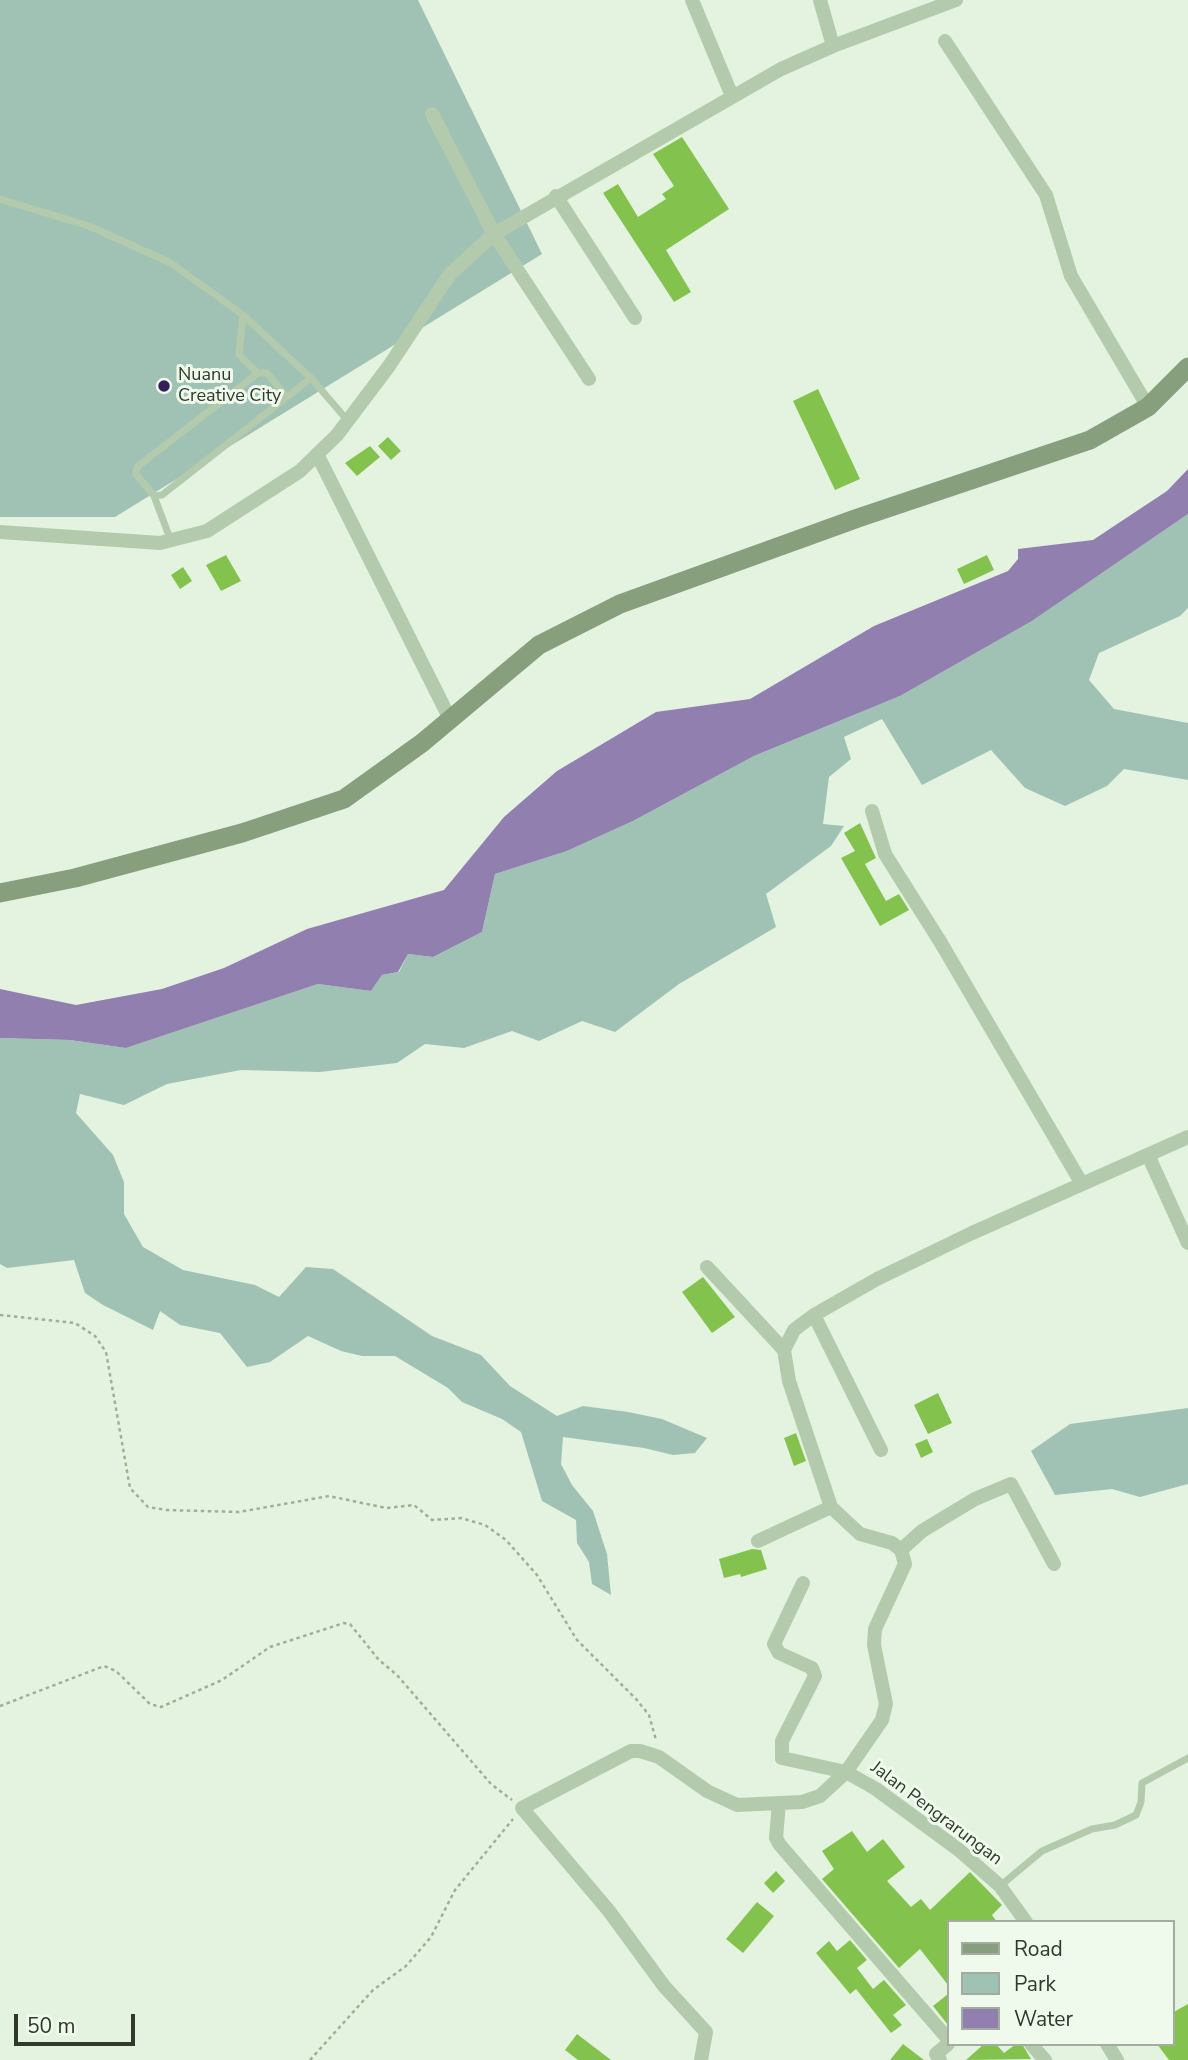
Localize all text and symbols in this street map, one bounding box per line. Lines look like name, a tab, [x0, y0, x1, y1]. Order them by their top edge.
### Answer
place label: Nuanu Creative City	[178, 365, 281, 408]
marker: Nuanu Creative City	[156, 378, 172, 394]
street label: Jalan Pengrarungan	[866, 1757, 1006, 1871]
legend	[946, 1920, 1174, 2046]
text: Road	[1014, 1935, 1063, 1963]
text: Park	[1014, 1970, 1056, 1998]
scale bar	[18, 2000, 138, 2044]
text: Water	[1014, 2005, 1073, 2033]
text: 50 m	[27, 2012, 76, 2040]

